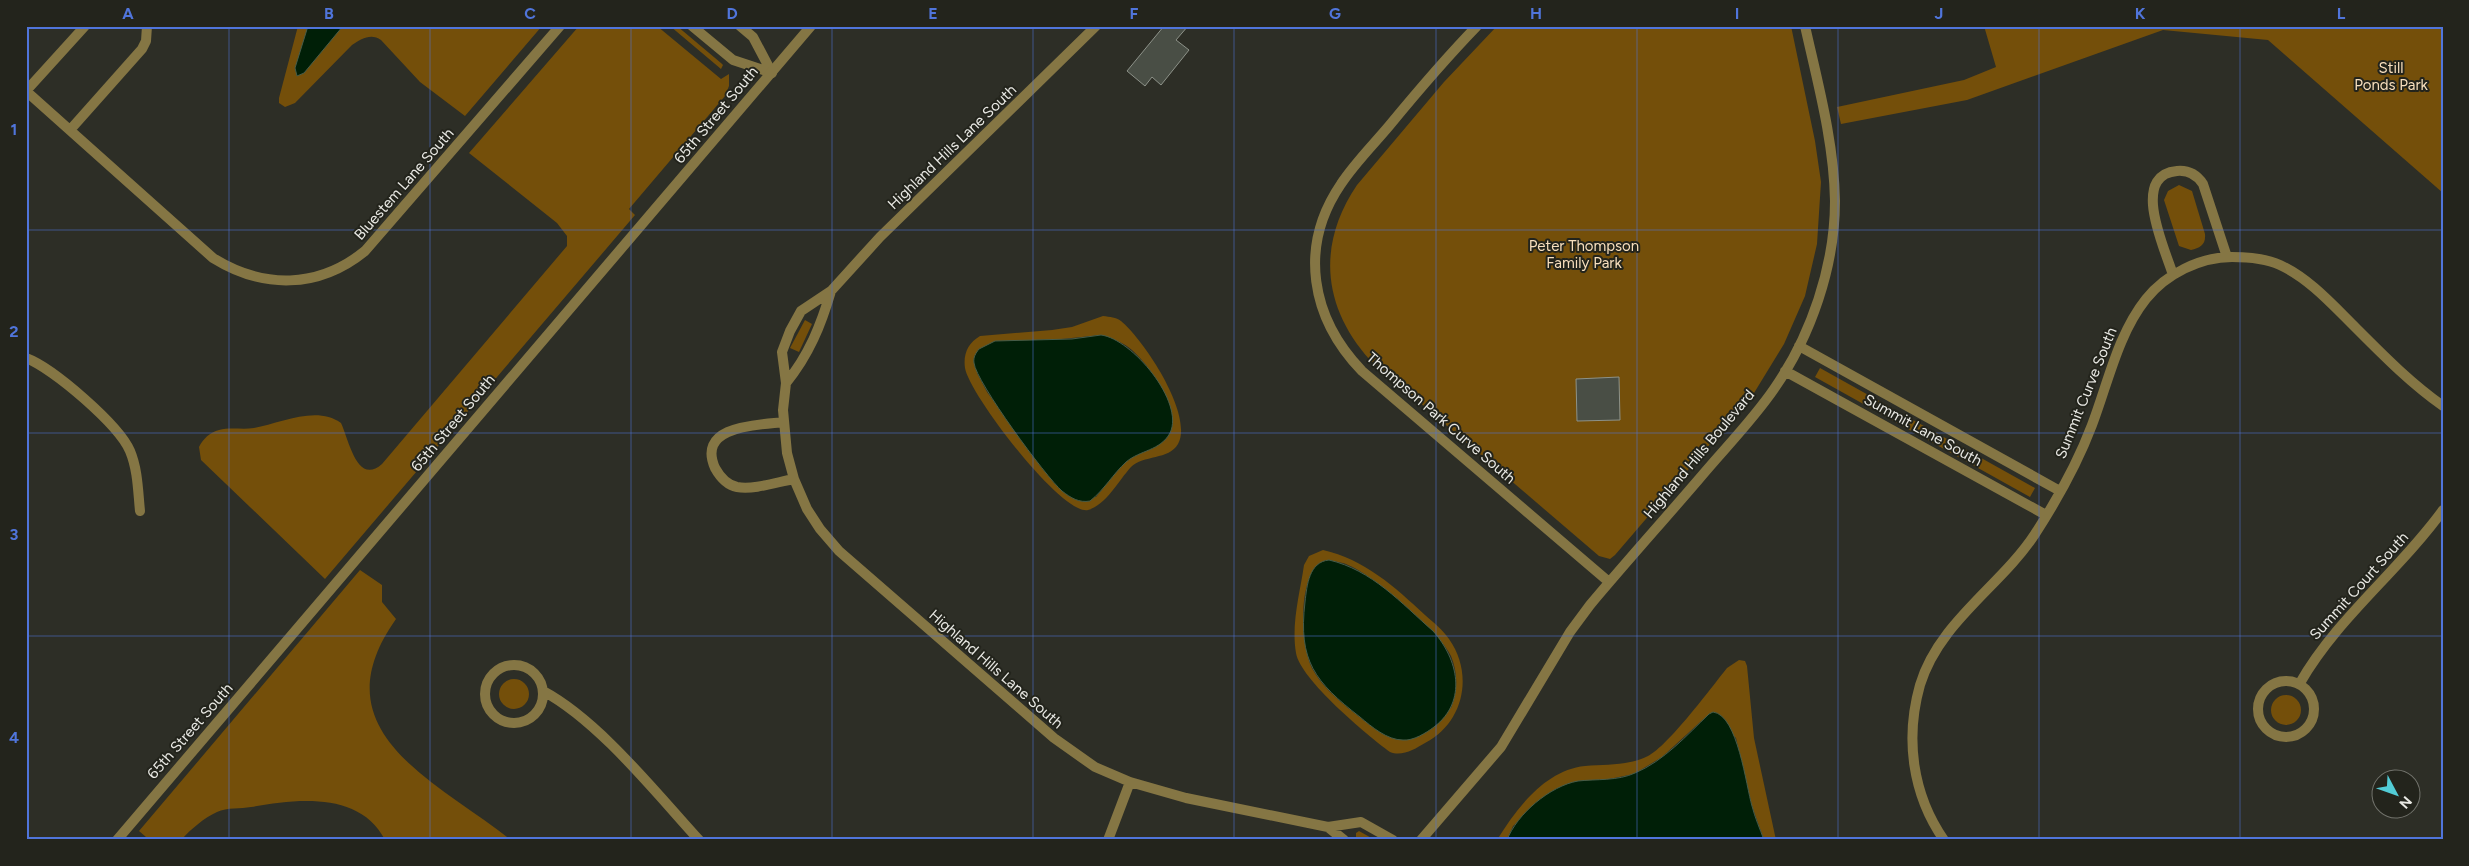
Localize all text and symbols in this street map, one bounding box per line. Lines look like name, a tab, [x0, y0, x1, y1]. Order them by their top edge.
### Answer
text: A	[122, 4, 134, 23]
text: B	[324, 4, 334, 23]
text: C	[524, 4, 536, 23]
text: D	[726, 4, 738, 23]
text: E	[928, 4, 938, 23]
text: F	[1130, 4, 1139, 23]
text: G	[1329, 4, 1341, 23]
text: H	[1530, 4, 1542, 23]
text: I	[1735, 4, 1739, 23]
text: J	[1935, 4, 1943, 23]
text: K	[2135, 4, 2146, 23]
text: L	[2337, 4, 2346, 23]
park label: Still Ponds Park	[2354, 59, 2429, 94]
street label: 65th Street South	[670, 63, 762, 167]
street label: Highland Hills Lane South	[884, 81, 1020, 213]
text: 1	[11, 120, 17, 139]
street label: Bluestem Lane South	[351, 124, 457, 244]
park label: Peter Thompson Family Park	[1529, 237, 1639, 272]
text: 2	[9, 322, 19, 341]
street label: Summit Curve South	[2051, 325, 2121, 461]
street label: Thompson Park Curve South	[1363, 349, 1519, 487]
street label: 65th Street South	[407, 371, 499, 475]
street label: Highland Hills Boulevard	[1640, 386, 1758, 522]
street label: Summit Lane South	[1861, 390, 1985, 470]
text: 3	[10, 525, 19, 544]
street label: Summit Court South	[2306, 528, 2412, 644]
street label: Highland Hills Lane South	[925, 606, 1067, 732]
street label: 65th Street South	[144, 679, 236, 783]
text: 4	[9, 728, 19, 747]
north arrow	[2372, 768, 2422, 818]
text: N	[2395, 793, 2415, 812]

